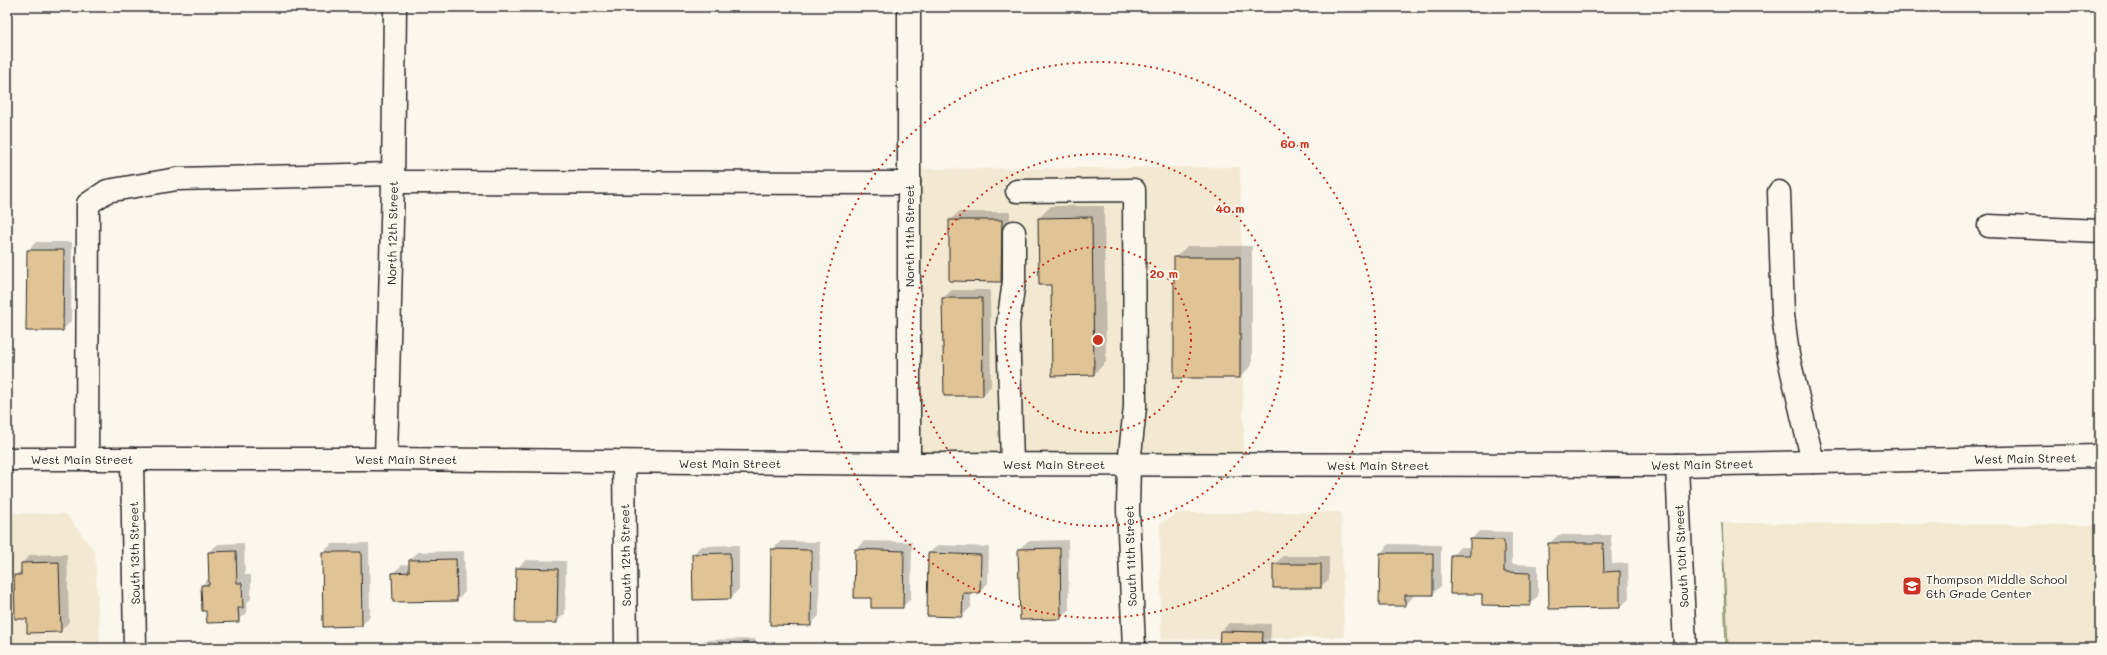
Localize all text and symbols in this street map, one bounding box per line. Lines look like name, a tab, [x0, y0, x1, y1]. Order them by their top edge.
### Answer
text: 60 m	[1281, 135, 1309, 151]
street label: North 12th Street	[383, 181, 401, 285]
street label: North 11th Street	[901, 185, 917, 287]
text: 40 m	[1215, 200, 1245, 216]
text: 20 m	[1150, 265, 1178, 281]
centre of rings	[1091, 333, 1105, 347]
street label: West Main Street	[1974, 449, 2076, 467]
street label: West Main Street	[31, 451, 133, 467]
street label: West Main Street	[355, 451, 457, 467]
street label: West Main Street	[679, 455, 781, 471]
street label: West Main Street	[1651, 455, 1753, 473]
street label: West Main Street	[1003, 456, 1105, 472]
street label: West Main Street	[1327, 457, 1429, 473]
street label: South 13th Street	[125, 501, 143, 605]
street label: South 12th Street	[616, 504, 634, 606]
street label: South 10th Street	[1670, 504, 1692, 608]
street label: South 11th Street	[1120, 505, 1140, 607]
place label: Thompson Middle School 6th Grade Center	[1926, 571, 2068, 601]
school or university icon: Thompson Middle School 6th Grade Center	[1901, 575, 1923, 597]

